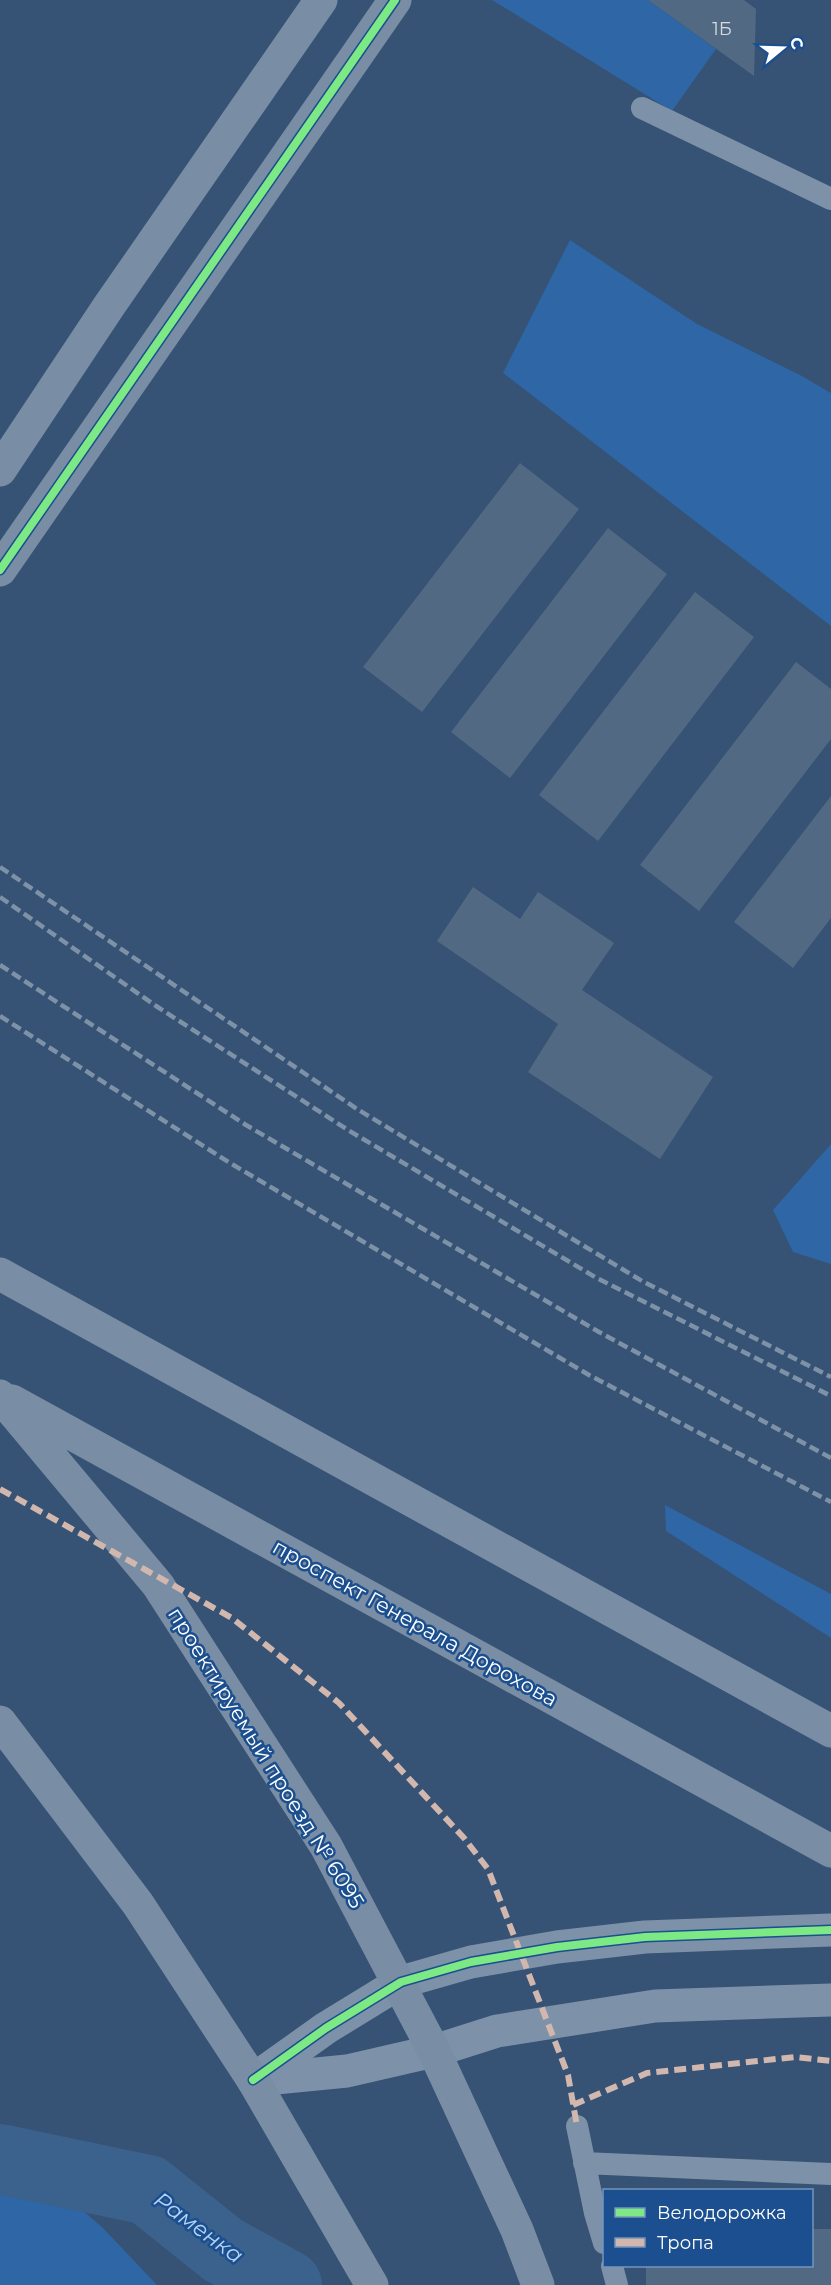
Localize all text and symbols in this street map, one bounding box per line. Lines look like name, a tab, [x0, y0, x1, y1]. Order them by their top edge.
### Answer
house number: 1Б	[712, 18, 732, 40]
north arrow	[753, 18, 813, 78]
text: С	[786, 35, 808, 52]
street label: проспект Генерала Дорохова	[269, 1534, 562, 1711]
street label: проектируемый проезд № 6095	[163, 1603, 370, 1913]
water label: Раменка	[149, 2186, 249, 2269]
legend	[603, 2189, 813, 2267]
text: Велодорожка	[657, 2202, 786, 2224]
text: Тропа	[657, 2232, 714, 2254]

